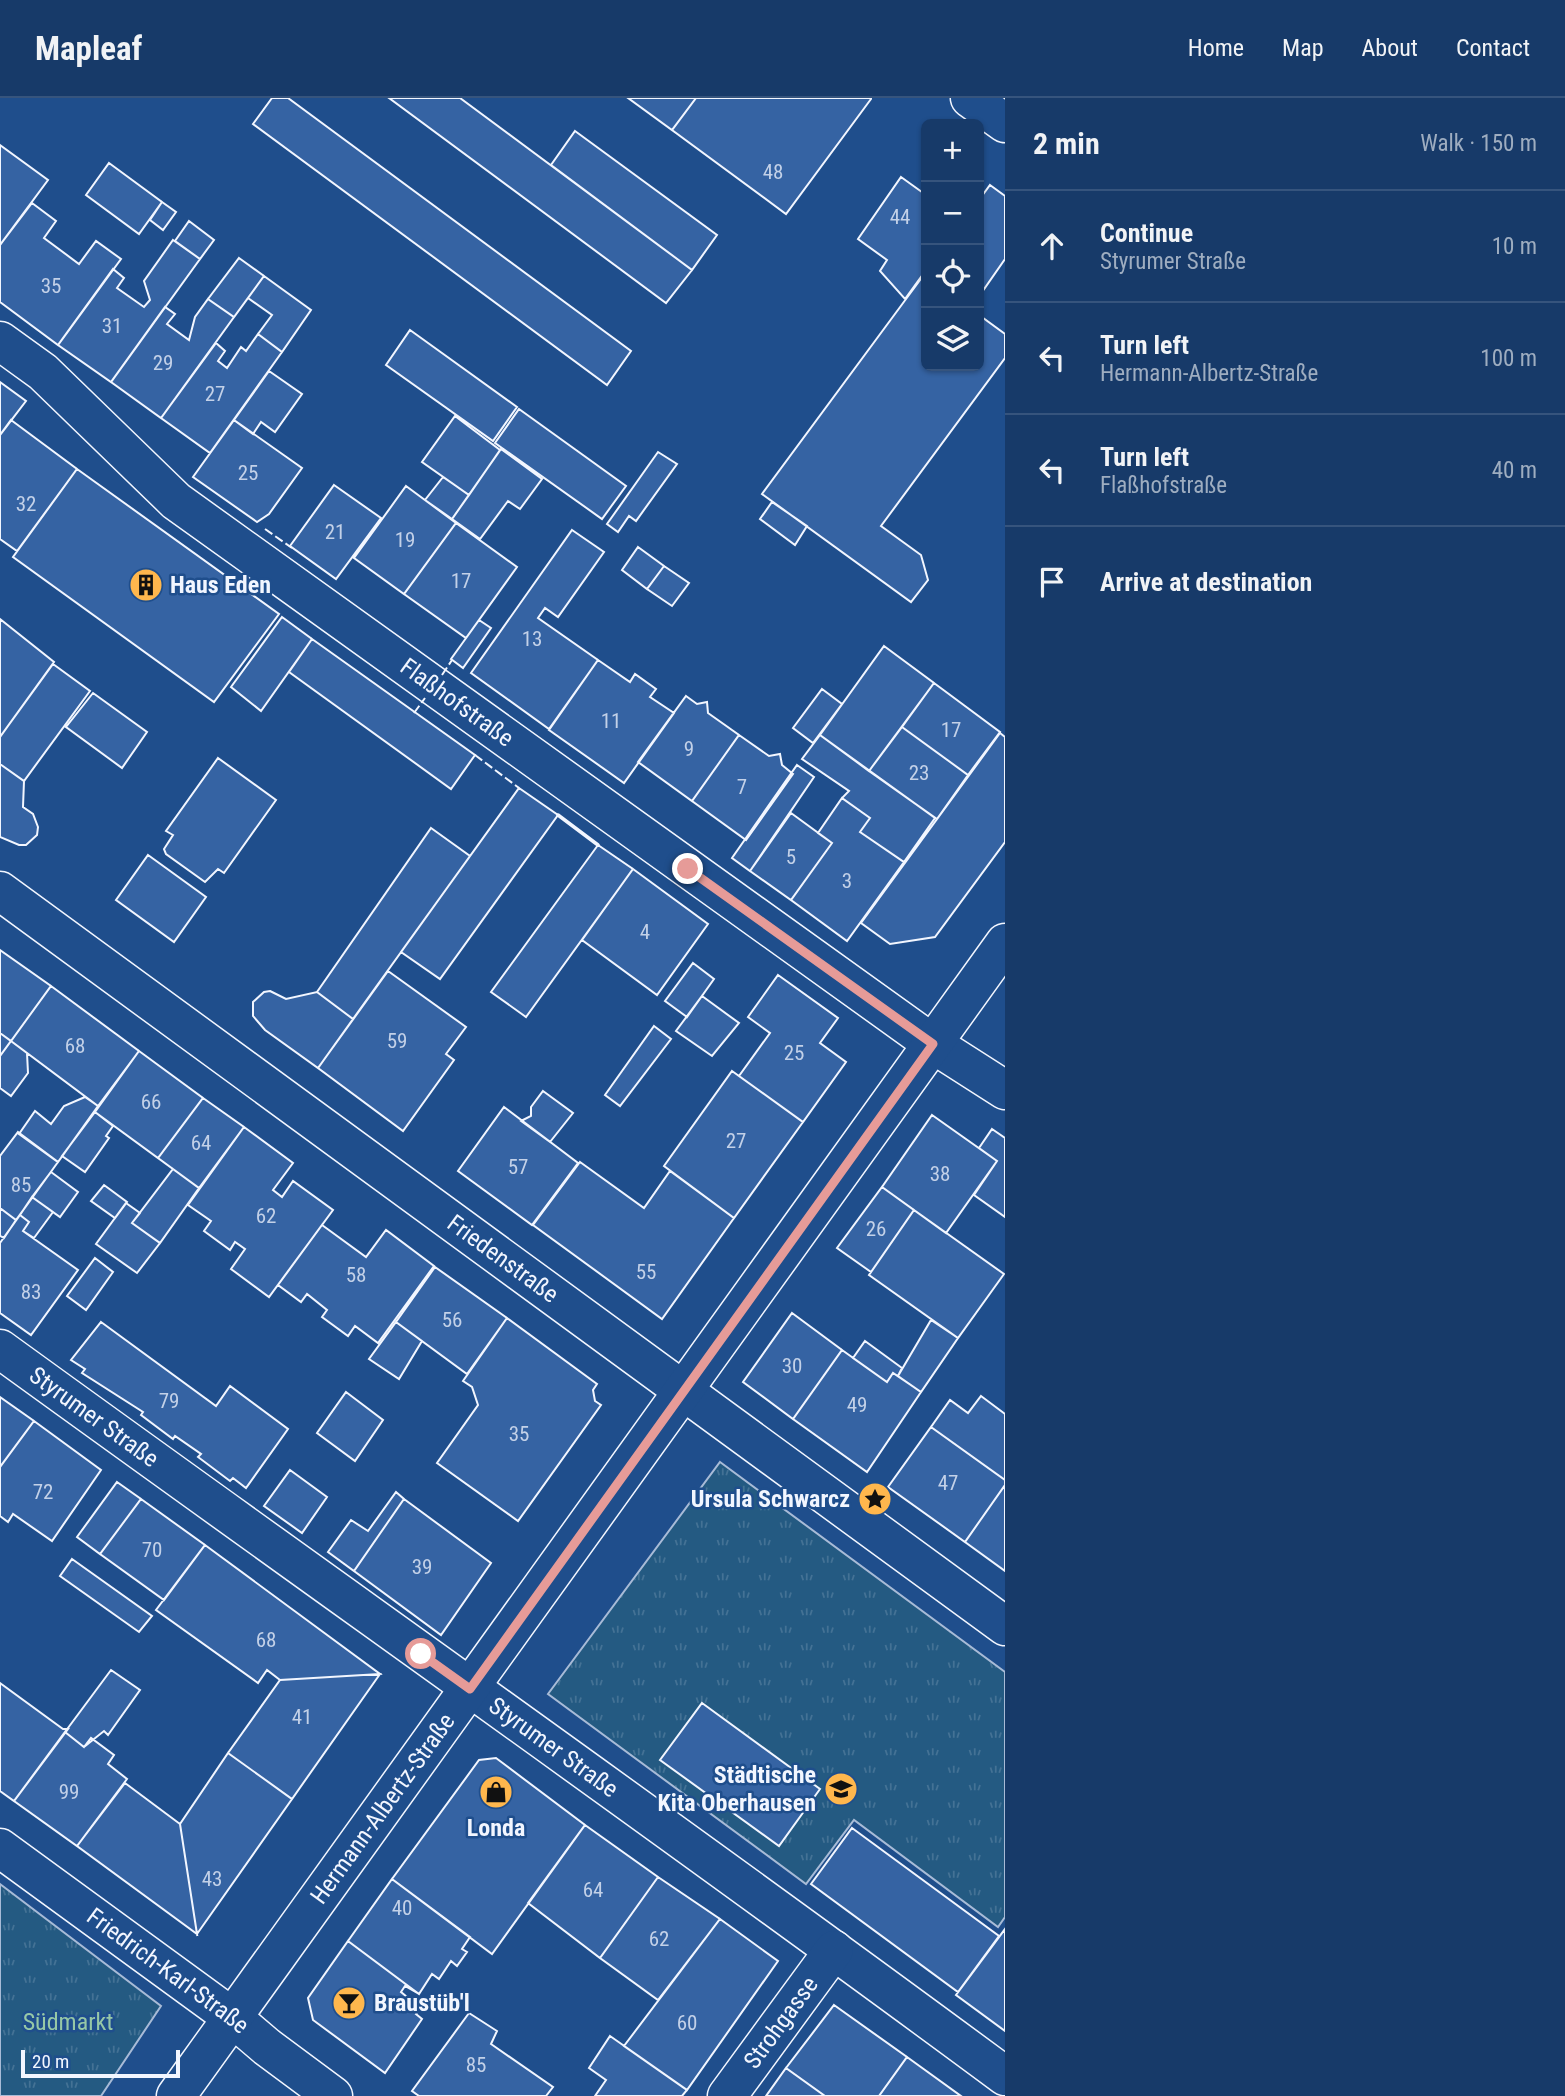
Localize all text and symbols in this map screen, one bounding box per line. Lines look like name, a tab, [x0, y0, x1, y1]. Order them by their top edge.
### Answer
text: Mapleaf	[35, 29, 142, 68]
text: Home	[1188, 34, 1244, 62]
text: Map	[1282, 34, 1324, 62]
text: About	[1362, 34, 1418, 62]
text: Contact	[1456, 34, 1530, 62]
map controls	[921, 119, 984, 371]
button: +	[921, 119, 984, 182]
text: 2 min	[1033, 126, 1100, 161]
text: Walk · 150 m	[1420, 130, 1537, 157]
house number: 48	[763, 160, 783, 184]
button: −	[921, 182, 984, 245]
house number: 44	[890, 205, 910, 229]
text: Continue	[1100, 218, 1193, 248]
icon: ahead	[1033, 227, 1071, 265]
text: 10 m	[1492, 233, 1537, 260]
button: locate	[921, 245, 984, 308]
text: Styrumer Straße	[1100, 248, 1246, 275]
house number: 35	[41, 274, 61, 298]
button: layers	[921, 308, 984, 371]
house number: 31	[102, 314, 122, 338]
text: Turn left	[1100, 330, 1189, 360]
icon: left	[1033, 339, 1071, 377]
text: 100 m	[1480, 345, 1537, 372]
house number: 29	[153, 351, 173, 375]
text: Hermann-Albertz-Straße	[1100, 360, 1318, 387]
house number: 27	[205, 382, 225, 406]
text: Turn left	[1100, 442, 1189, 472]
icon: left	[1033, 451, 1071, 489]
text: 40 m	[1492, 457, 1537, 484]
house number: 25	[238, 461, 258, 485]
text: Flaßhofstraße	[1100, 472, 1227, 499]
house number: 32	[16, 492, 36, 516]
house number: 21	[325, 520, 345, 544]
house number: 19	[395, 528, 415, 552]
icon: arrive	[1033, 563, 1071, 601]
building icon: Haus Eden	[127, 566, 165, 604]
text: Arrive at destination	[1100, 567, 1312, 597]
house number: 17	[451, 569, 471, 593]
place label: Haus Eden	[170, 571, 271, 599]
house number: 13	[522, 627, 542, 651]
street label: Flaßhofstraße	[395, 653, 519, 752]
house number: 11	[601, 709, 621, 733]
house number: 17	[941, 718, 961, 742]
house number: 9	[684, 737, 694, 761]
house number: 23	[909, 761, 929, 785]
house number: 7	[737, 775, 747, 799]
house number: 5	[786, 845, 796, 869]
route end	[672, 853, 703, 884]
house number: 3	[842, 869, 852, 893]
house number: 4	[640, 920, 650, 944]
house number: 59	[387, 1029, 407, 1053]
house number: 68	[65, 1034, 85, 1058]
house number: 25	[784, 1041, 804, 1065]
house number: 66	[141, 1090, 161, 1114]
house number: 27	[726, 1129, 746, 1153]
house number: 64	[191, 1131, 211, 1155]
house number: 57	[508, 1155, 528, 1179]
house number: 38	[930, 1162, 950, 1186]
house number: 85	[11, 1173, 31, 1197]
house number: 62	[256, 1204, 276, 1228]
street label: Friedenstraße	[442, 1209, 564, 1309]
house number: 26	[866, 1217, 886, 1241]
house number: 55	[636, 1260, 656, 1284]
house number: 58	[346, 1263, 366, 1287]
house number: 83	[21, 1280, 41, 1304]
house number: 56	[442, 1308, 462, 1332]
house number: 30	[782, 1354, 802, 1378]
street label: Styrumer Straße	[24, 1361, 164, 1473]
house number: 79	[159, 1389, 179, 1413]
house number: 49	[847, 1393, 867, 1417]
house number: 35	[509, 1422, 529, 1446]
house number: 47	[938, 1471, 958, 1495]
house number: 72	[33, 1480, 53, 1504]
place icon: Ursula Schwarcz	[856, 1480, 894, 1518]
place label: Ursula Schwarcz	[691, 1485, 850, 1513]
house number: 70	[142, 1538, 162, 1562]
house number: 39	[412, 1555, 432, 1579]
house number: 68	[256, 1628, 276, 1652]
route start	[405, 1638, 436, 1669]
street label: Styrumer Straße	[484, 1691, 624, 1803]
house number: 41	[292, 1705, 312, 1729]
street label: Hermann-Albertz-Straße	[305, 1708, 461, 1909]
place label: Städtische Kita Oberhausen	[658, 1761, 816, 1817]
school or university icon: Städtische Kita Oberhausen	[822, 1770, 860, 1808]
shop icon: Londa	[477, 1773, 515, 1811]
house number: 99	[59, 1780, 79, 1804]
place label: Londa	[467, 1814, 525, 1842]
house number: 43	[202, 1867, 222, 1891]
house number: 64	[583, 1878, 603, 1902]
house number: 40	[392, 1896, 412, 1920]
street label: Friedrich-Karl-Straße	[82, 1902, 255, 2039]
house number: 62	[649, 1927, 669, 1951]
street label: Strohgasse	[738, 1971, 824, 2074]
bar icon: Braustüb'l	[330, 1984, 368, 2022]
place label: Braustüb'l	[374, 1989, 470, 2017]
park label: Südmarkt	[23, 2008, 113, 2036]
house number: 60	[677, 2011, 697, 2035]
scale bar	[21, 2047, 180, 2079]
text: 20 m	[32, 2050, 69, 2073]
house number: 85	[466, 2053, 486, 2077]

